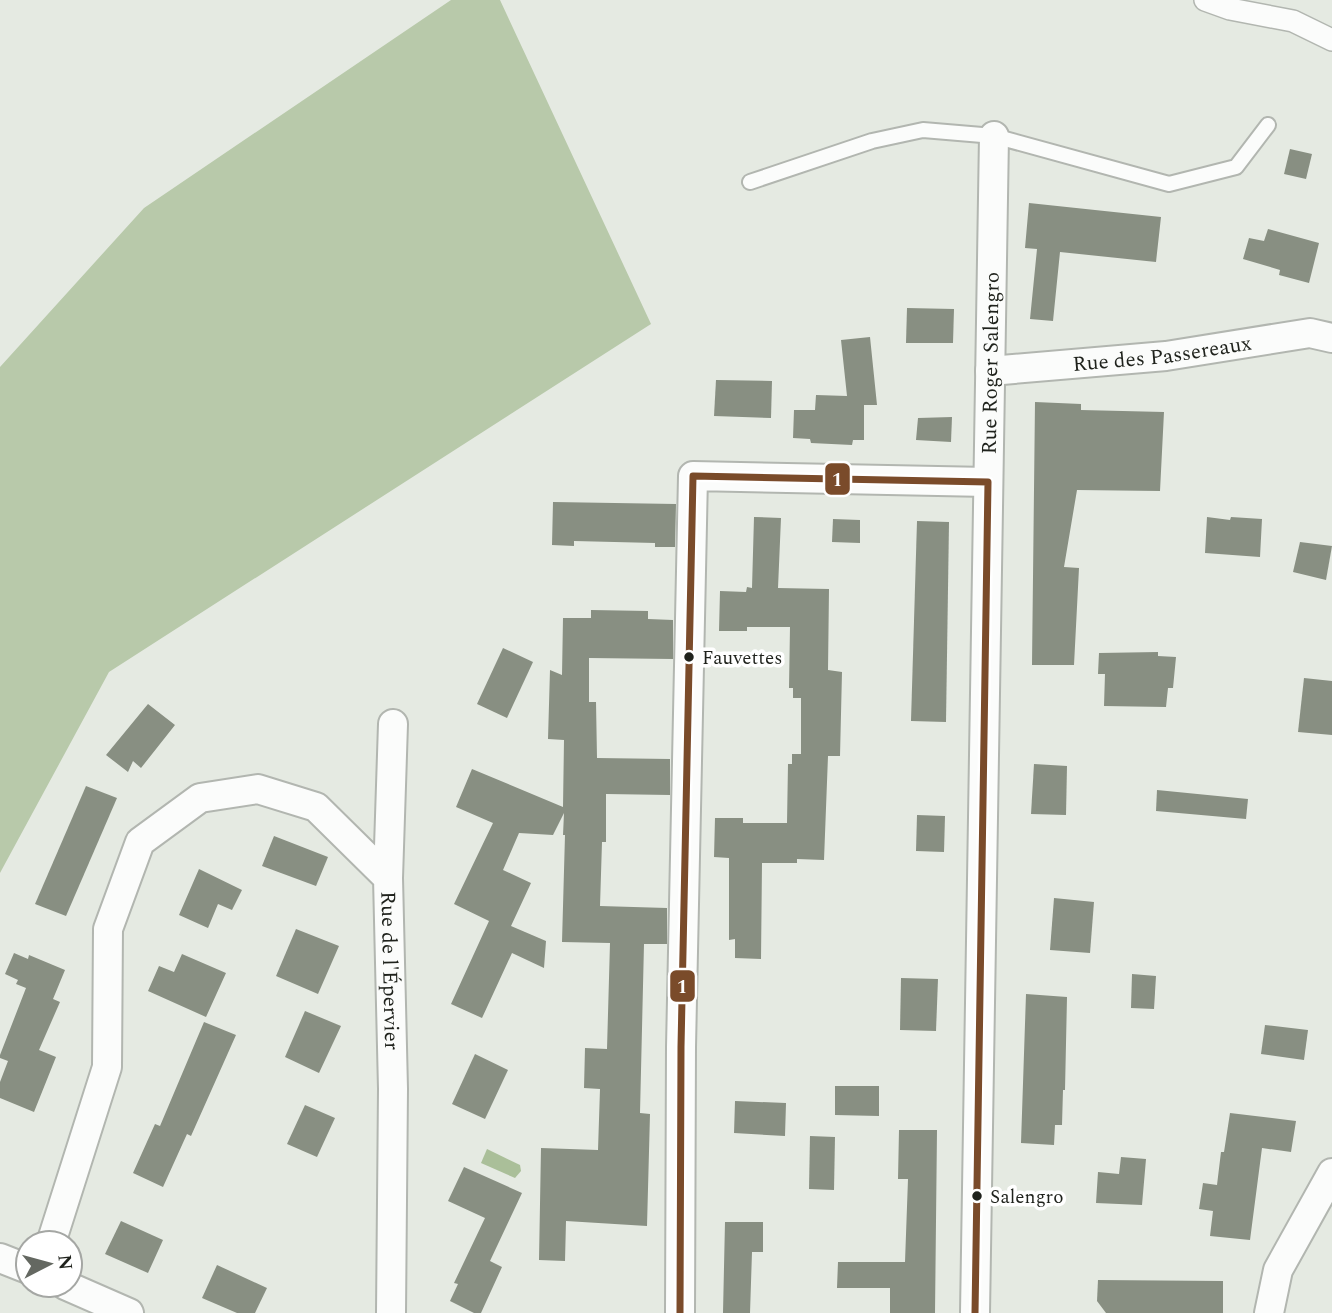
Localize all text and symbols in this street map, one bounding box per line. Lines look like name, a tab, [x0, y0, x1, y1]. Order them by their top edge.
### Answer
street label: Rue Roger Salengro	[974, 272, 1009, 455]
street label: Rue des Passereaux	[1072, 328, 1254, 381]
line badge: 1	[824, 462, 851, 496]
text: 1	[832, 466, 842, 495]
place label: Fauvettes	[702, 644, 782, 673]
marker: Fauvettes	[682, 650, 696, 664]
street label: Rue de l'Épervier	[371, 891, 407, 1051]
line badge: 1	[669, 969, 696, 1003]
text: 1	[677, 973, 687, 1002]
place label: Salengro	[990, 1183, 1063, 1212]
marker: Salengro	[970, 1189, 984, 1203]
north arrow	[14, 1229, 84, 1299]
text: N	[49, 1253, 80, 1272]

